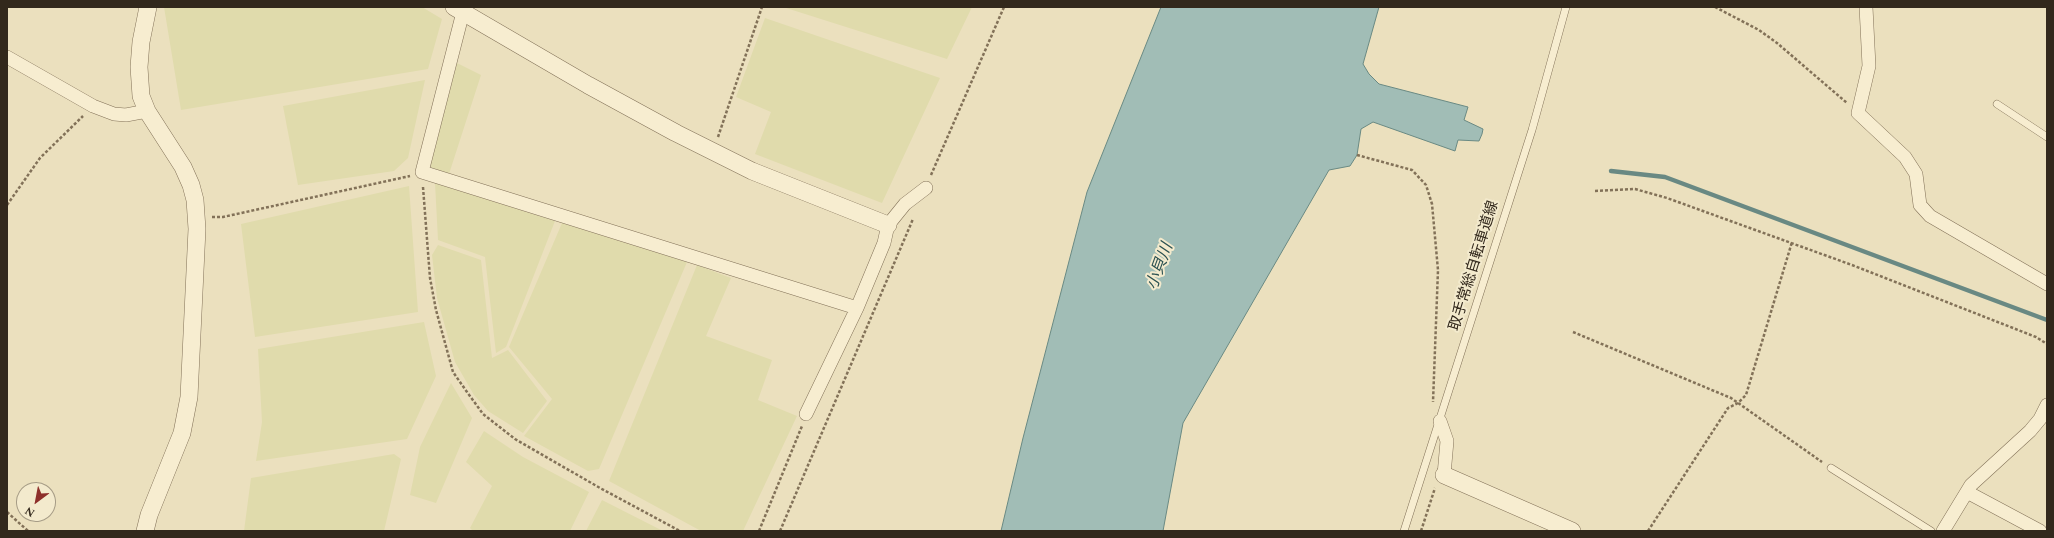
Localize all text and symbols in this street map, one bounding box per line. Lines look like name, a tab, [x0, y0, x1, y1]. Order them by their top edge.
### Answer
street label: 取手常総自転車道線	[1447, 199, 1503, 333]
water label: 小貝川	[1144, 241, 1178, 293]
north arrow	[16, 482, 56, 522]
text: N	[22, 502, 38, 521]

